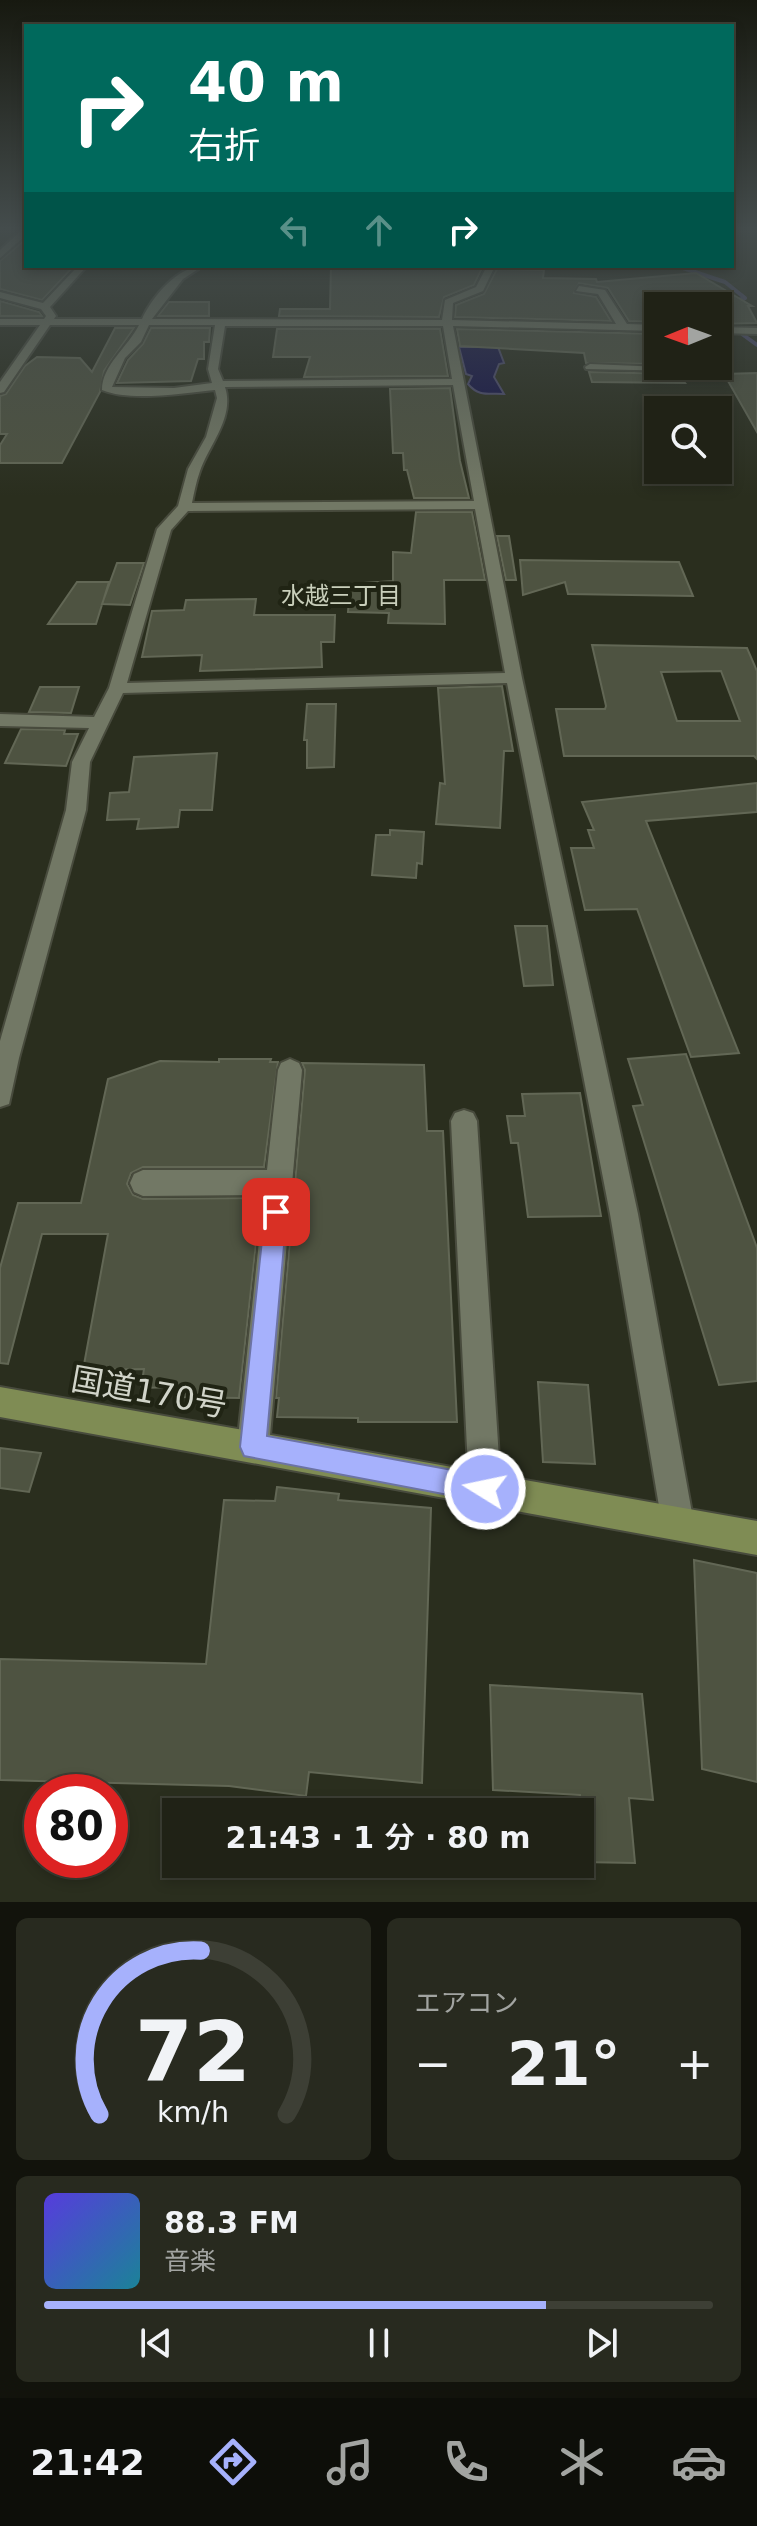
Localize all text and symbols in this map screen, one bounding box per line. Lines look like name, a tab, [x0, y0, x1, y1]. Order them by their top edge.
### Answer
text: 40 m	[188, 49, 344, 114]
icon: right	[56, 56, 160, 160]
text: 右折	[188, 125, 260, 166]
icon: left	[273, 208, 317, 252]
icon: ahead	[357, 208, 401, 252]
icon: right	[441, 208, 485, 252]
north arrow	[644, 292, 732, 380]
map controls	[644, 292, 732, 484]
button: search	[644, 396, 732, 484]
district label: 水越三丁目	[281, 582, 401, 610]
pin	[242, 1178, 310, 1246]
icon: arrive	[254, 1190, 298, 1234]
street label: 国道170号	[68, 1360, 230, 1424]
position arrow	[443, 1447, 527, 1531]
speed limit sign: 80	[24, 1774, 128, 1878]
text: 21:43 · 1 分 · 80 m	[226, 1820, 530, 1855]
text: エアコン	[415, 1988, 519, 2018]
text: 72	[135, 2004, 251, 2101]
text: 21°	[507, 2029, 621, 2099]
text: −	[415, 2038, 451, 2089]
text: +	[676, 2038, 713, 2089]
text: km/h	[157, 2095, 229, 2129]
text: 88.3 FM	[164, 2205, 299, 2240]
text: 音楽	[164, 2246, 216, 2276]
icon: previous	[134, 2321, 178, 2365]
icon: pause	[357, 2321, 401, 2365]
icon: next	[580, 2321, 624, 2365]
icon: directions	[205, 2434, 261, 2490]
icon: music	[322, 2434, 378, 2490]
icon: phone	[438, 2434, 494, 2490]
icon: climate	[554, 2434, 610, 2490]
icon: car	[671, 2434, 727, 2490]
text: 21:42	[30, 2442, 145, 2483]

